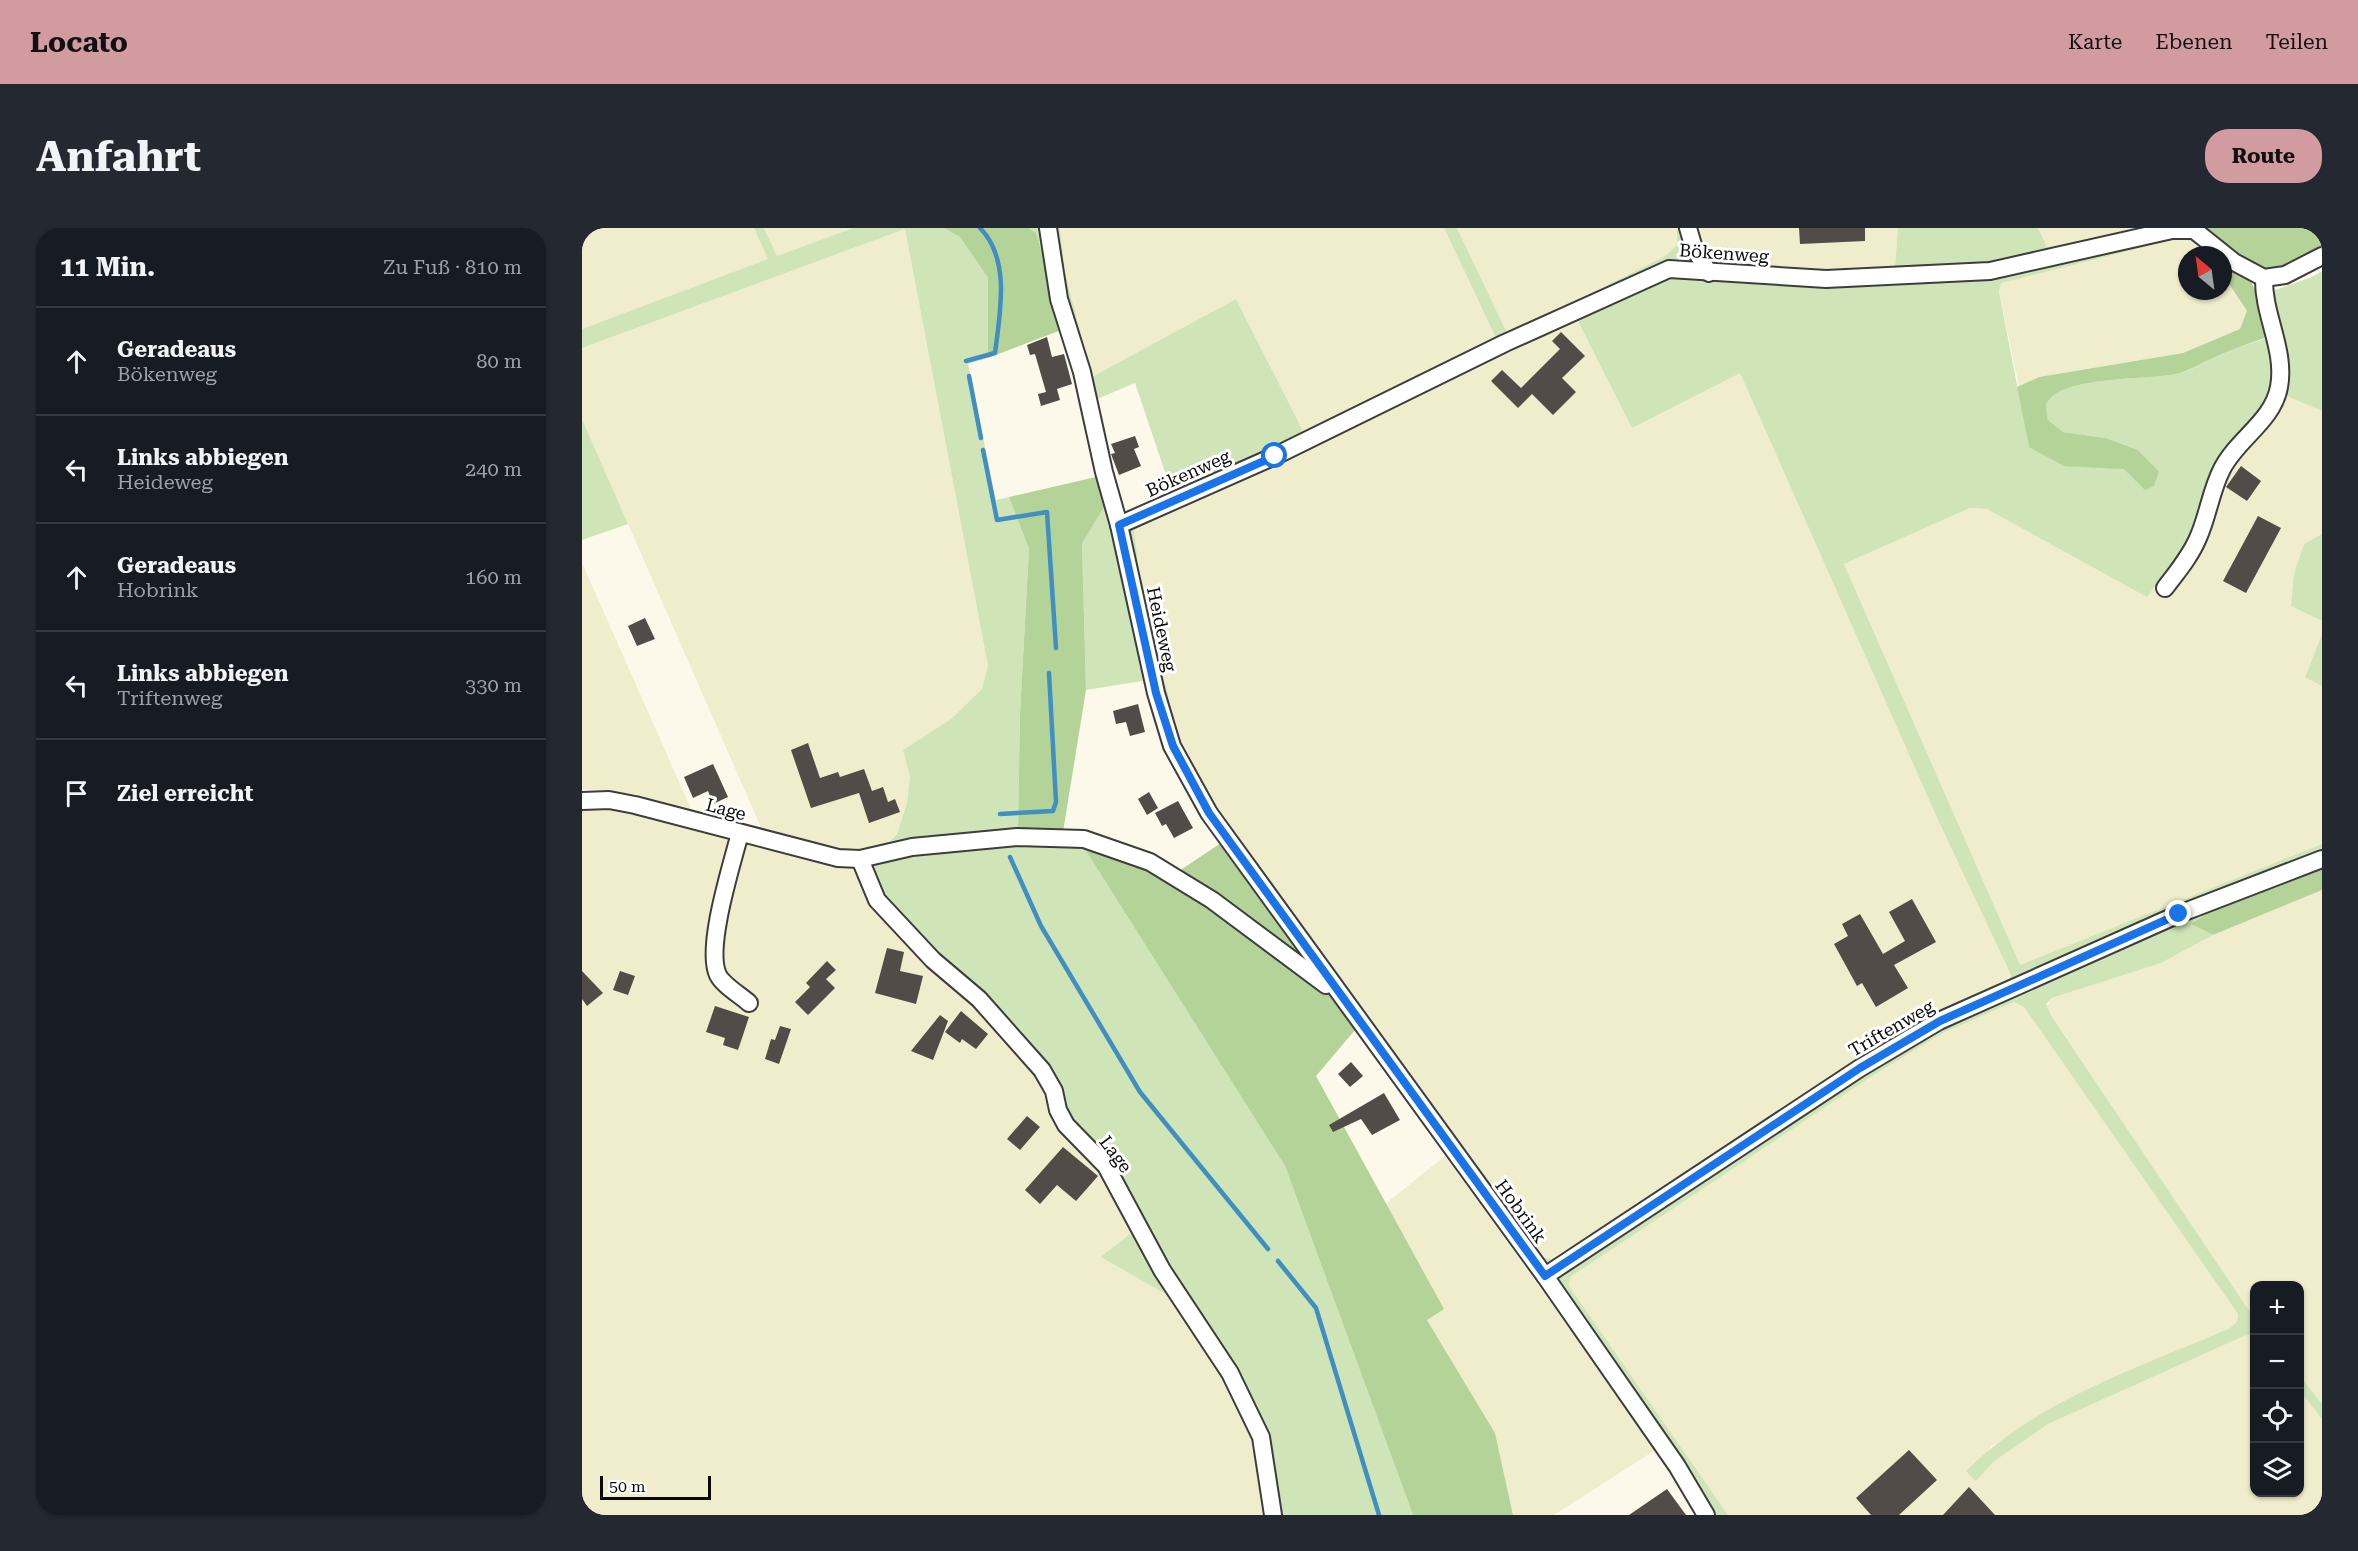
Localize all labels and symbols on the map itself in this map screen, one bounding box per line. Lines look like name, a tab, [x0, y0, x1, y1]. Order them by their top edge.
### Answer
street label: Bökenweg	[1678, 239, 1770, 267]
north arrow	[2178, 246, 2232, 300]
route start	[1261, 442, 1287, 468]
street label: Bökenweg	[1143, 445, 1234, 501]
street label: Heideweg	[1143, 585, 1181, 674]
street label: Lage	[704, 794, 749, 824]
route end	[2165, 900, 2191, 926]
street label: Triftenweg	[1845, 995, 1938, 1061]
street label: Lage	[1095, 1131, 1137, 1177]
street label: Hobrink	[1491, 1175, 1551, 1247]
scale bar	[600, 1473, 711, 1500]

